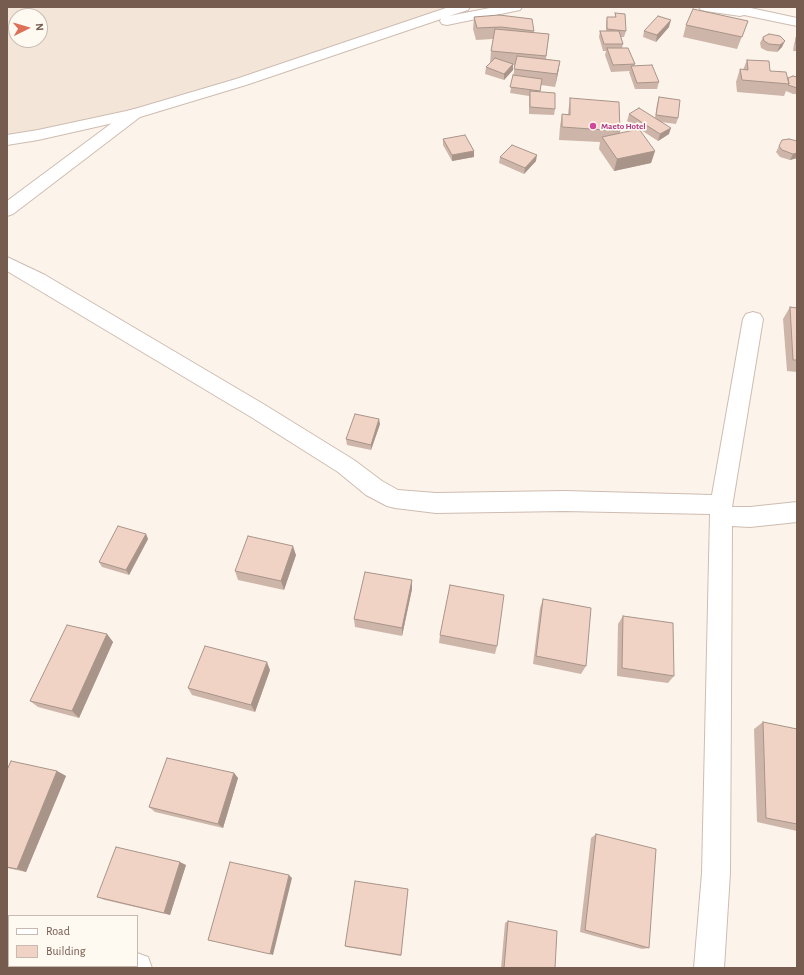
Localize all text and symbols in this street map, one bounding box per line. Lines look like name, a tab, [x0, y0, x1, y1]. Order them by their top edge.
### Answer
north arrow	[8, 8, 48, 48]
text: N	[34, 23, 45, 31]
marker: Maeto Hotel	[588, 121, 598, 131]
place label: Maeto Hotel	[601, 121, 646, 131]
legend	[8, 915, 138, 967]
text: Road	[46, 925, 70, 937]
text: Building	[46, 945, 86, 957]

